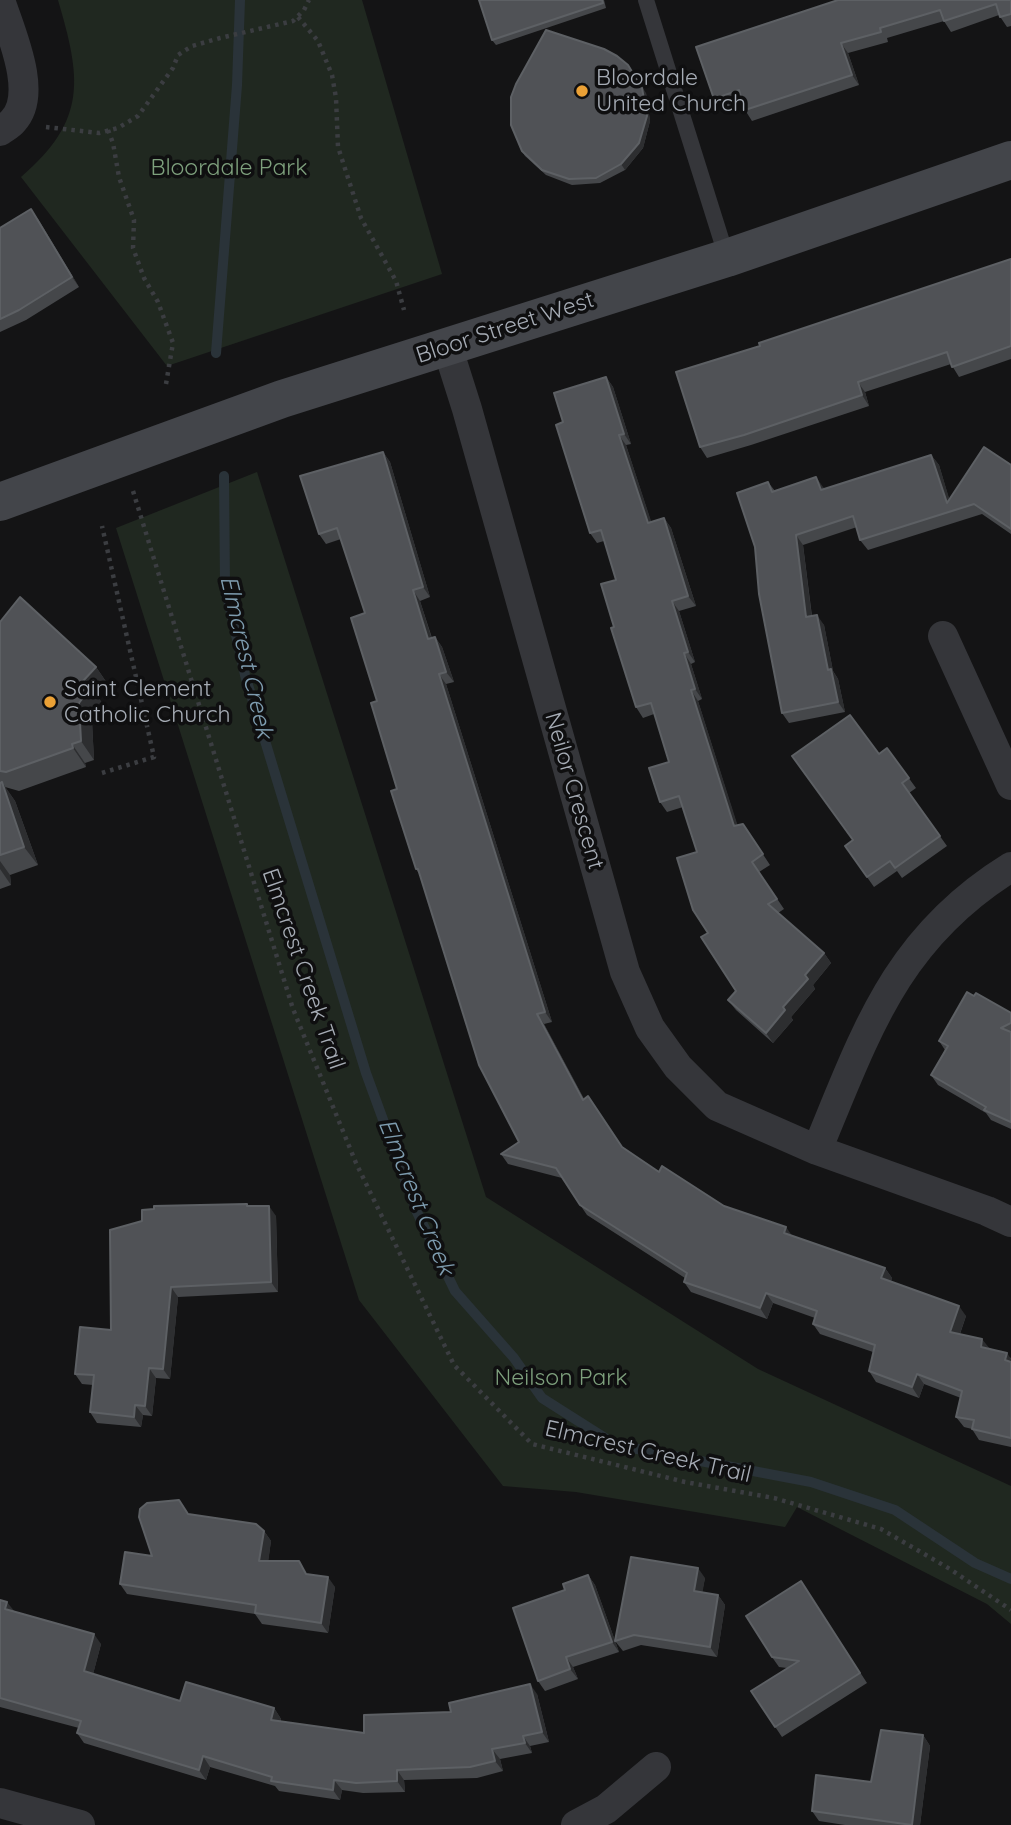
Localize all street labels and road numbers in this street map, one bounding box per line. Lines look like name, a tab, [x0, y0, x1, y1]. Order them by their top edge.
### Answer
street label: Bloor Street West	[413, 286, 597, 370]
street label: Neilor Crescent	[538, 709, 610, 873]
street label: Elmcrest Creek Trail	[256, 865, 350, 1073]
street label: Elmcrest Creek Trail	[542, 1415, 754, 1489]

